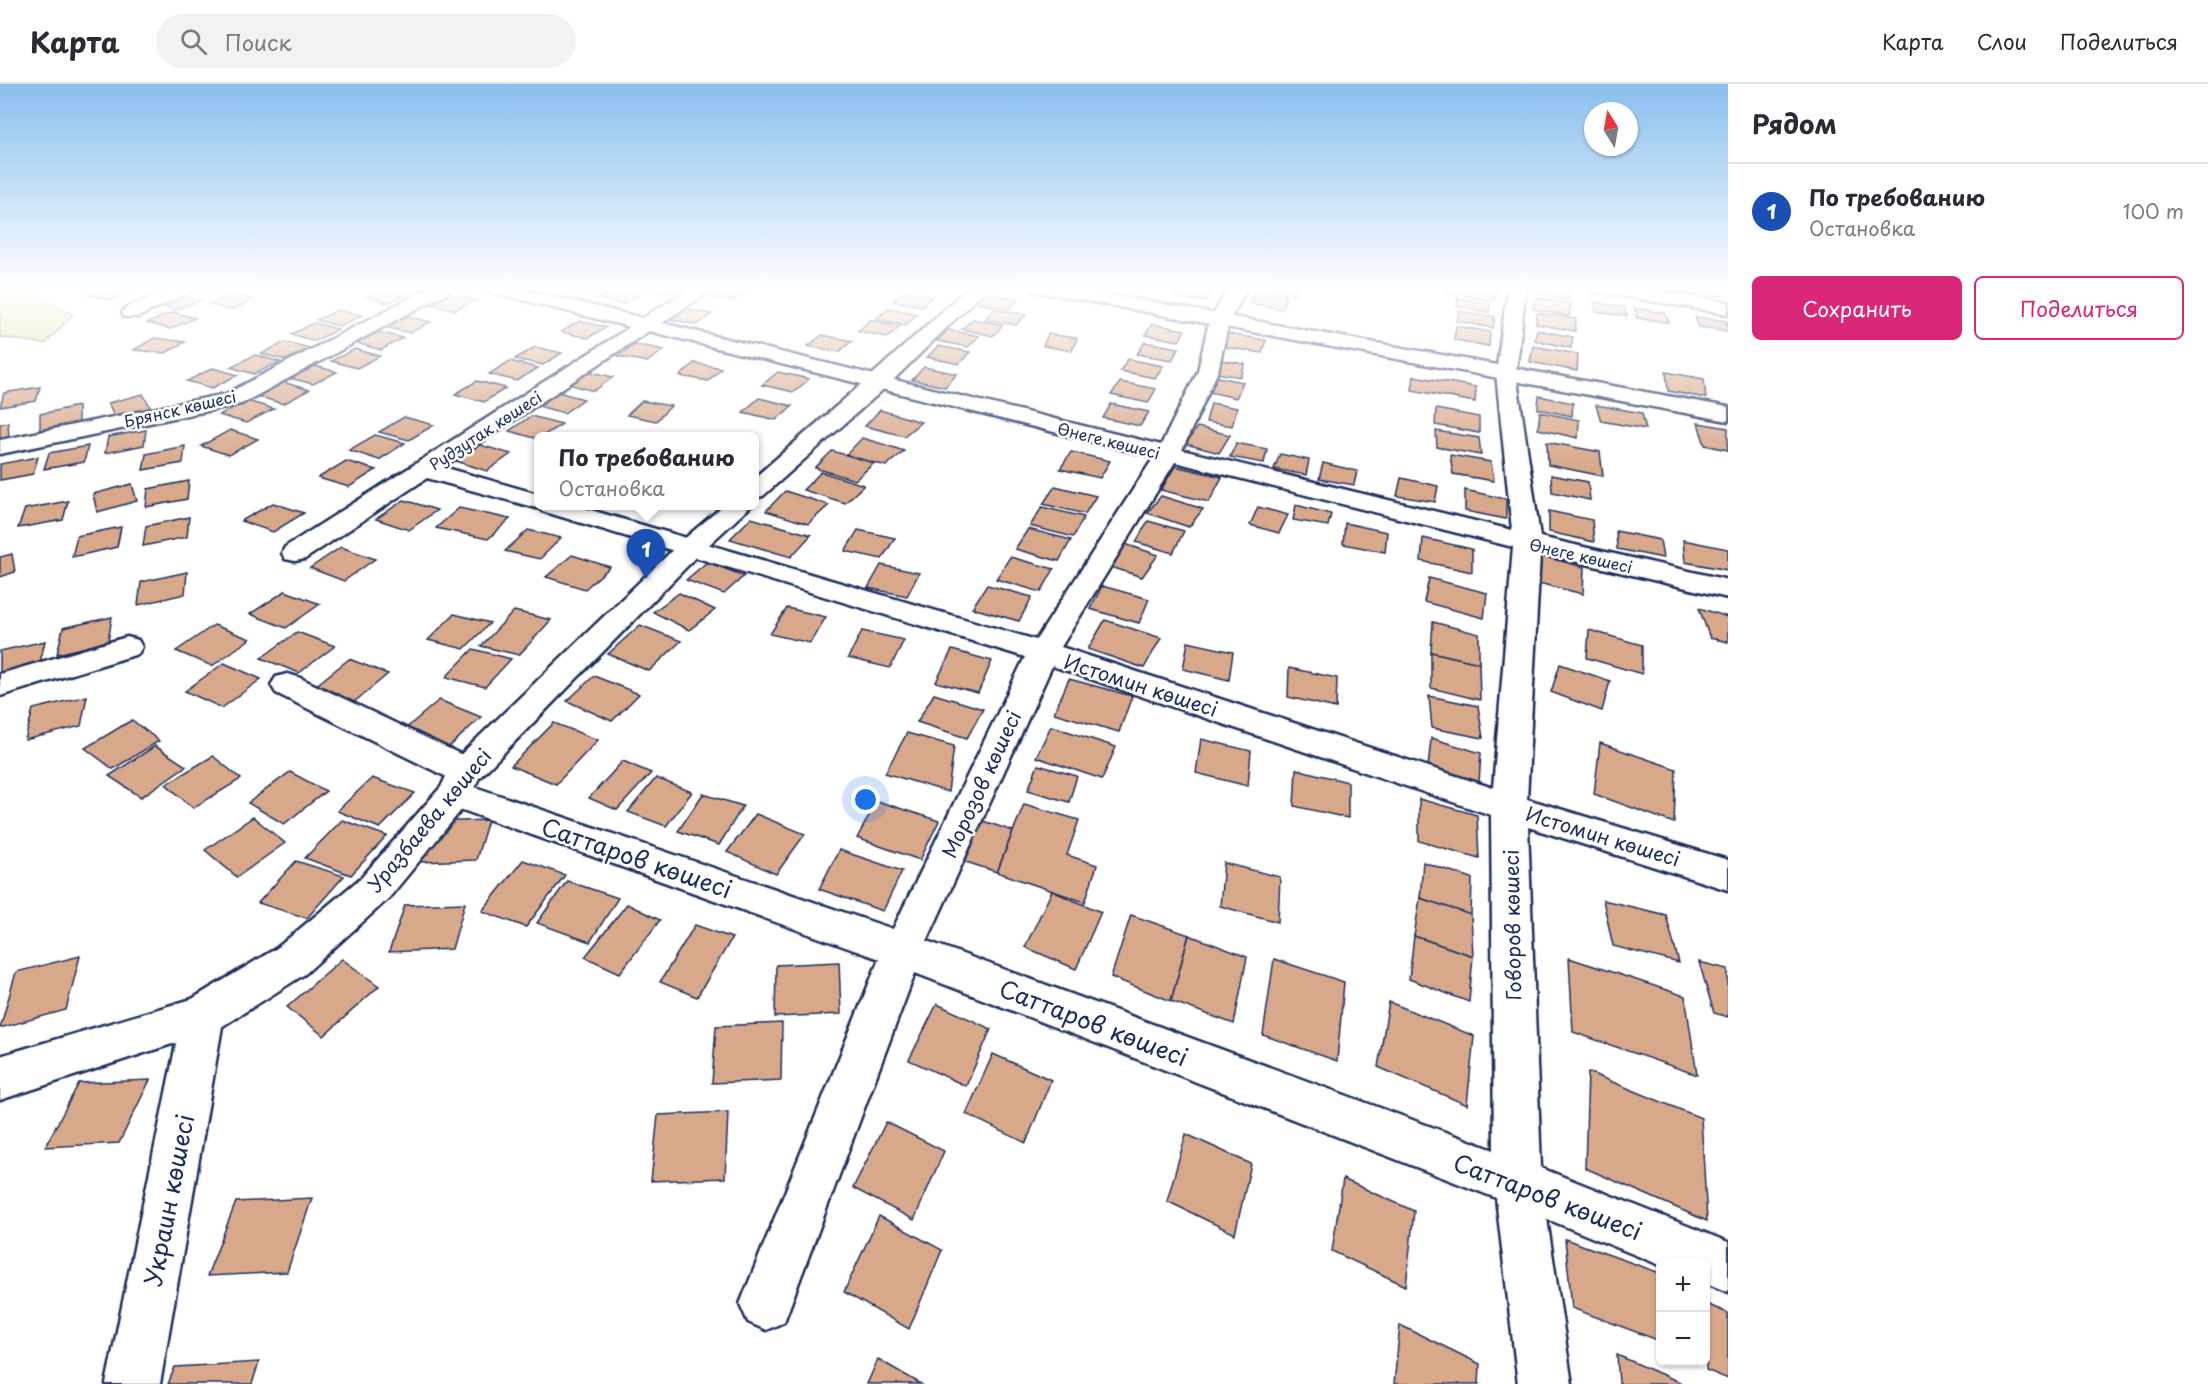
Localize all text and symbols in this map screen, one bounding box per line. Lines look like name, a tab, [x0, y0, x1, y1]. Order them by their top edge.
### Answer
search box	[156, 14, 576, 68]
text: Карта	[30, 20, 120, 63]
icon: search	[177, 25, 210, 58]
text: Поиск	[225, 25, 292, 58]
text: Карта	[1882, 25, 1944, 57]
text: Слои	[1977, 25, 2027, 57]
text: Поделиться	[2060, 25, 2178, 57]
north arrow	[1584, 102, 1638, 156]
text: Рядом	[1752, 104, 1837, 143]
text: По требованию	[1809, 180, 1985, 213]
text: 1	[1767, 196, 1776, 226]
text: 100 m	[2123, 196, 2184, 226]
text: Остановка	[1809, 213, 1915, 243]
button: Сохранить	[1752, 276, 1962, 340]
button: Поделиться	[1974, 276, 2184, 340]
street label: Брянск көшесі	[122, 383, 238, 433]
street label: Рудзутак көшесі	[424, 385, 546, 475]
street label: Өнеге көшесі	[1055, 416, 1163, 464]
popup	[534, 432, 759, 510]
text: По требованию	[559, 440, 734, 473]
text: Остановка	[559, 473, 665, 503]
pin: 1	[626, 530, 666, 579]
street label: Өнеге көшесі	[1527, 531, 1635, 579]
street label: Истомин көшесі	[1060, 646, 1222, 724]
street label: Морозов көшесі	[934, 705, 1028, 863]
street label: Уразбаева көшесі	[360, 742, 498, 898]
your location	[851, 785, 880, 814]
street label: Истомин көшесі	[1522, 798, 1684, 874]
street label: Саттаров көшесі	[537, 807, 737, 907]
street label: Говоров көшесі	[1496, 849, 1528, 1001]
street label: Саттаров көшесі	[994, 969, 1194, 1075]
street label: Украин көшесі	[134, 1111, 202, 1289]
street label: Саттаров көшесі	[1448, 1143, 1648, 1249]
map controls	[1656, 1258, 1710, 1366]
button: +	[1656, 1258, 1710, 1312]
button: −	[1656, 1312, 1710, 1366]

